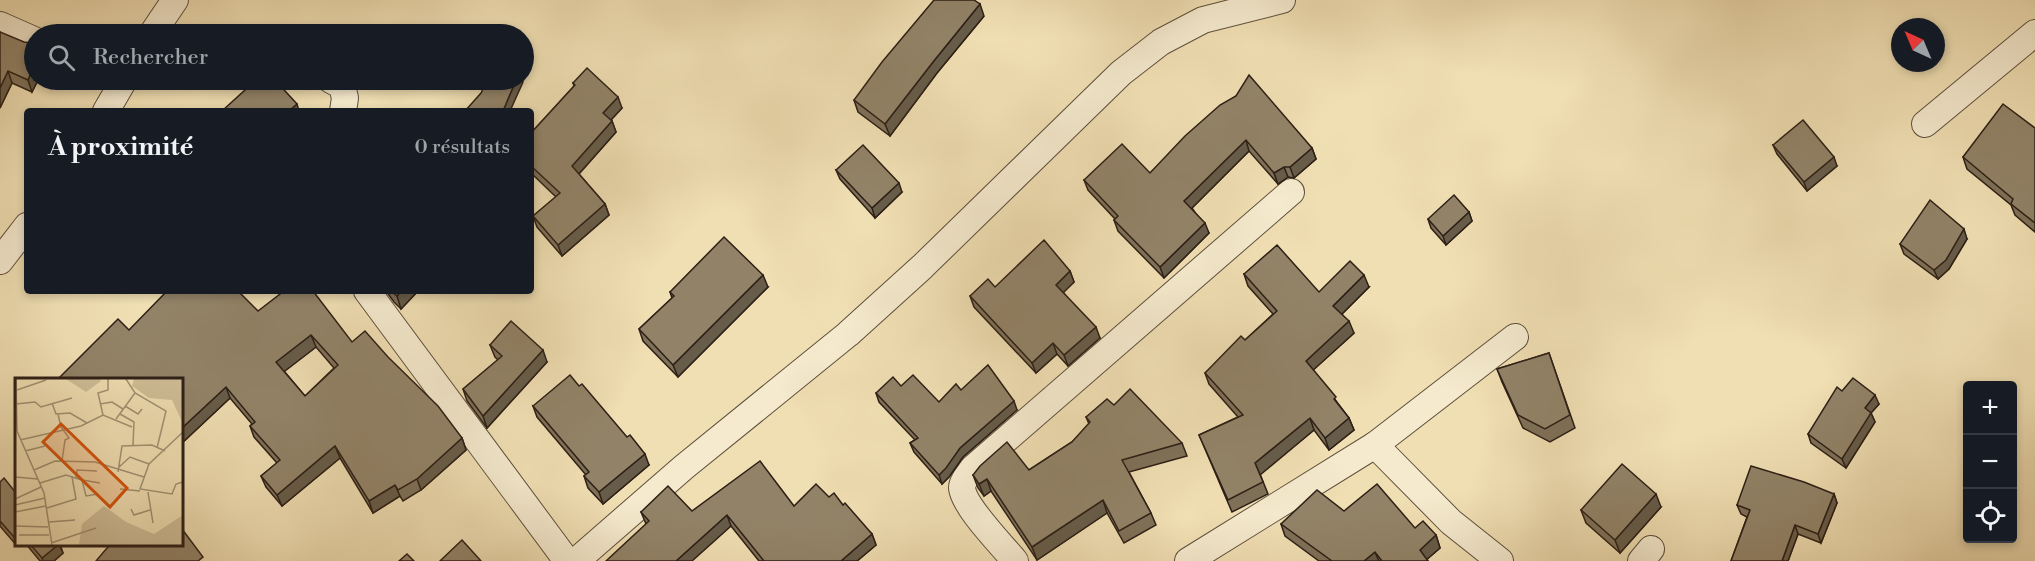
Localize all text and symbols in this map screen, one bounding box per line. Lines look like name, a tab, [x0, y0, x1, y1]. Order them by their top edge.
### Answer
north arrow	[1891, 18, 1945, 72]
search box	[24, 24, 534, 90]
icon: search	[45, 41, 78, 74]
text: Rechercher	[93, 44, 208, 71]
text: À proximité	[48, 131, 193, 163]
text: 0 résultats	[415, 135, 510, 160]
inset map	[15, 378, 183, 546]
map controls	[1963, 381, 2017, 543]
button: +	[1963, 381, 2017, 435]
button: −	[1963, 435, 2017, 489]
button: locate	[1963, 489, 2017, 543]

